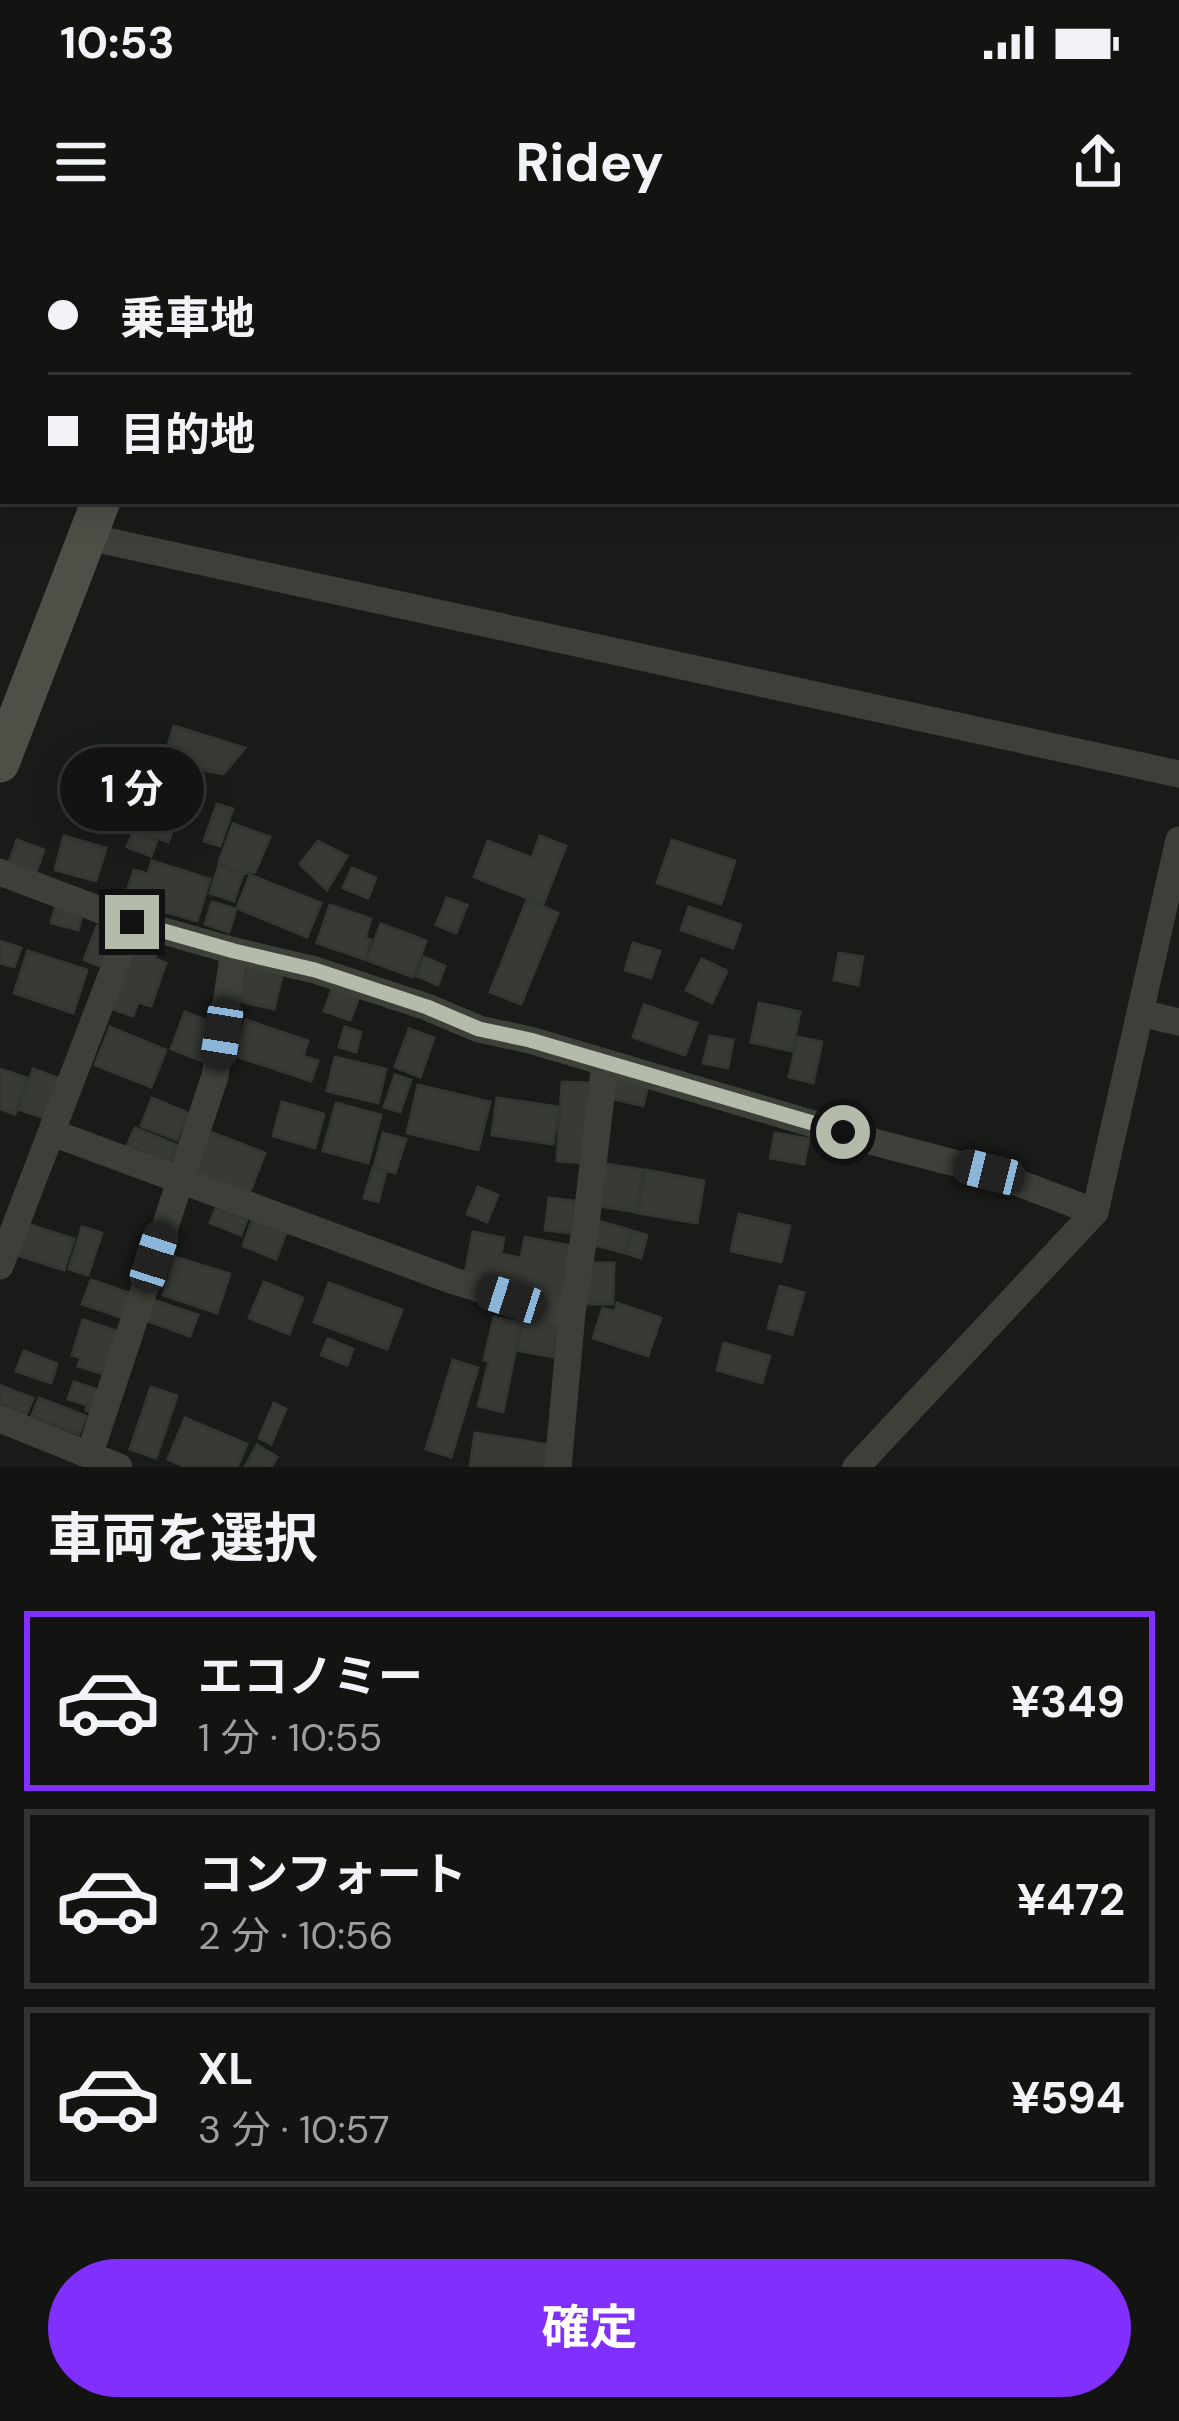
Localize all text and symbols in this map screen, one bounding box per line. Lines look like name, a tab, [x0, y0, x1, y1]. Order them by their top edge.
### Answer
text: 10:53	[60, 13, 175, 72]
text: Ridey	[515, 127, 664, 198]
icon: menu	[48, 129, 114, 195]
icon: share	[1065, 129, 1131, 195]
text: 乗車地	[120, 289, 255, 348]
text: 目的地	[120, 405, 255, 464]
callout: 1 分	[60, 748, 204, 832]
text: 1 分	[101, 763, 163, 814]
route end	[105, 895, 159, 949]
car	[199, 996, 245, 1072]
route start	[816, 1105, 870, 1159]
car	[950, 1146, 1028, 1198]
car	[126, 1217, 182, 1297]
car	[471, 1271, 551, 1327]
text: 車両を選択	[48, 1503, 318, 1574]
icon: car	[54, 1647, 162, 1755]
text: エコノミー	[198, 1647, 423, 1706]
text: ¥349	[1011, 1672, 1125, 1731]
text: 1 分 · 10:55	[198, 1712, 382, 1763]
icon: car	[54, 1845, 162, 1953]
text: コンフォート	[198, 1845, 467, 1904]
text: ¥472	[1017, 1870, 1125, 1929]
text: 2 分 · 10:56	[198, 1910, 393, 1961]
text: XL	[198, 2039, 253, 2098]
icon: car	[54, 2043, 162, 2151]
text: ¥594	[1011, 2068, 1125, 2127]
text: 3 分 · 10:57	[198, 2104, 390, 2155]
button: 確定	[48, 2259, 1131, 2397]

